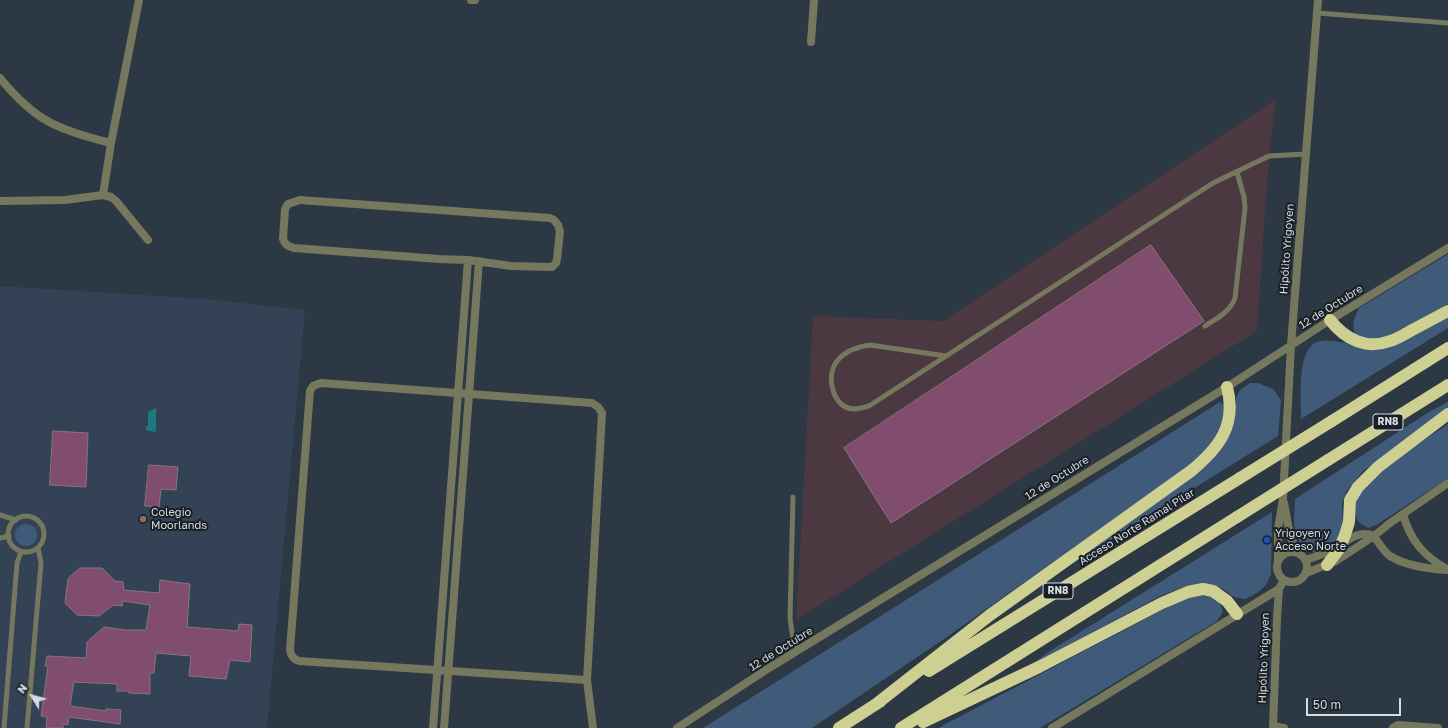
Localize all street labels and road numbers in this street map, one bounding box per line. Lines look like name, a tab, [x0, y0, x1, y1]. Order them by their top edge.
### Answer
street label: Hipólito Yrigoyen	[1277, 203, 1297, 295]
street label: 12 de Octubre	[1297, 282, 1365, 332]
road number: RN8	[1373, 414, 1403, 430]
street label: 12 de Octubre	[1023, 453, 1091, 503]
street label: Acceso Norte Ramal Pilar	[1077, 486, 1197, 568]
road number: RN8	[1043, 583, 1073, 599]
street label: Hipólito Yrigoyen	[1256, 612, 1272, 704]
street label: 12 de Octubre	[747, 624, 815, 674]

